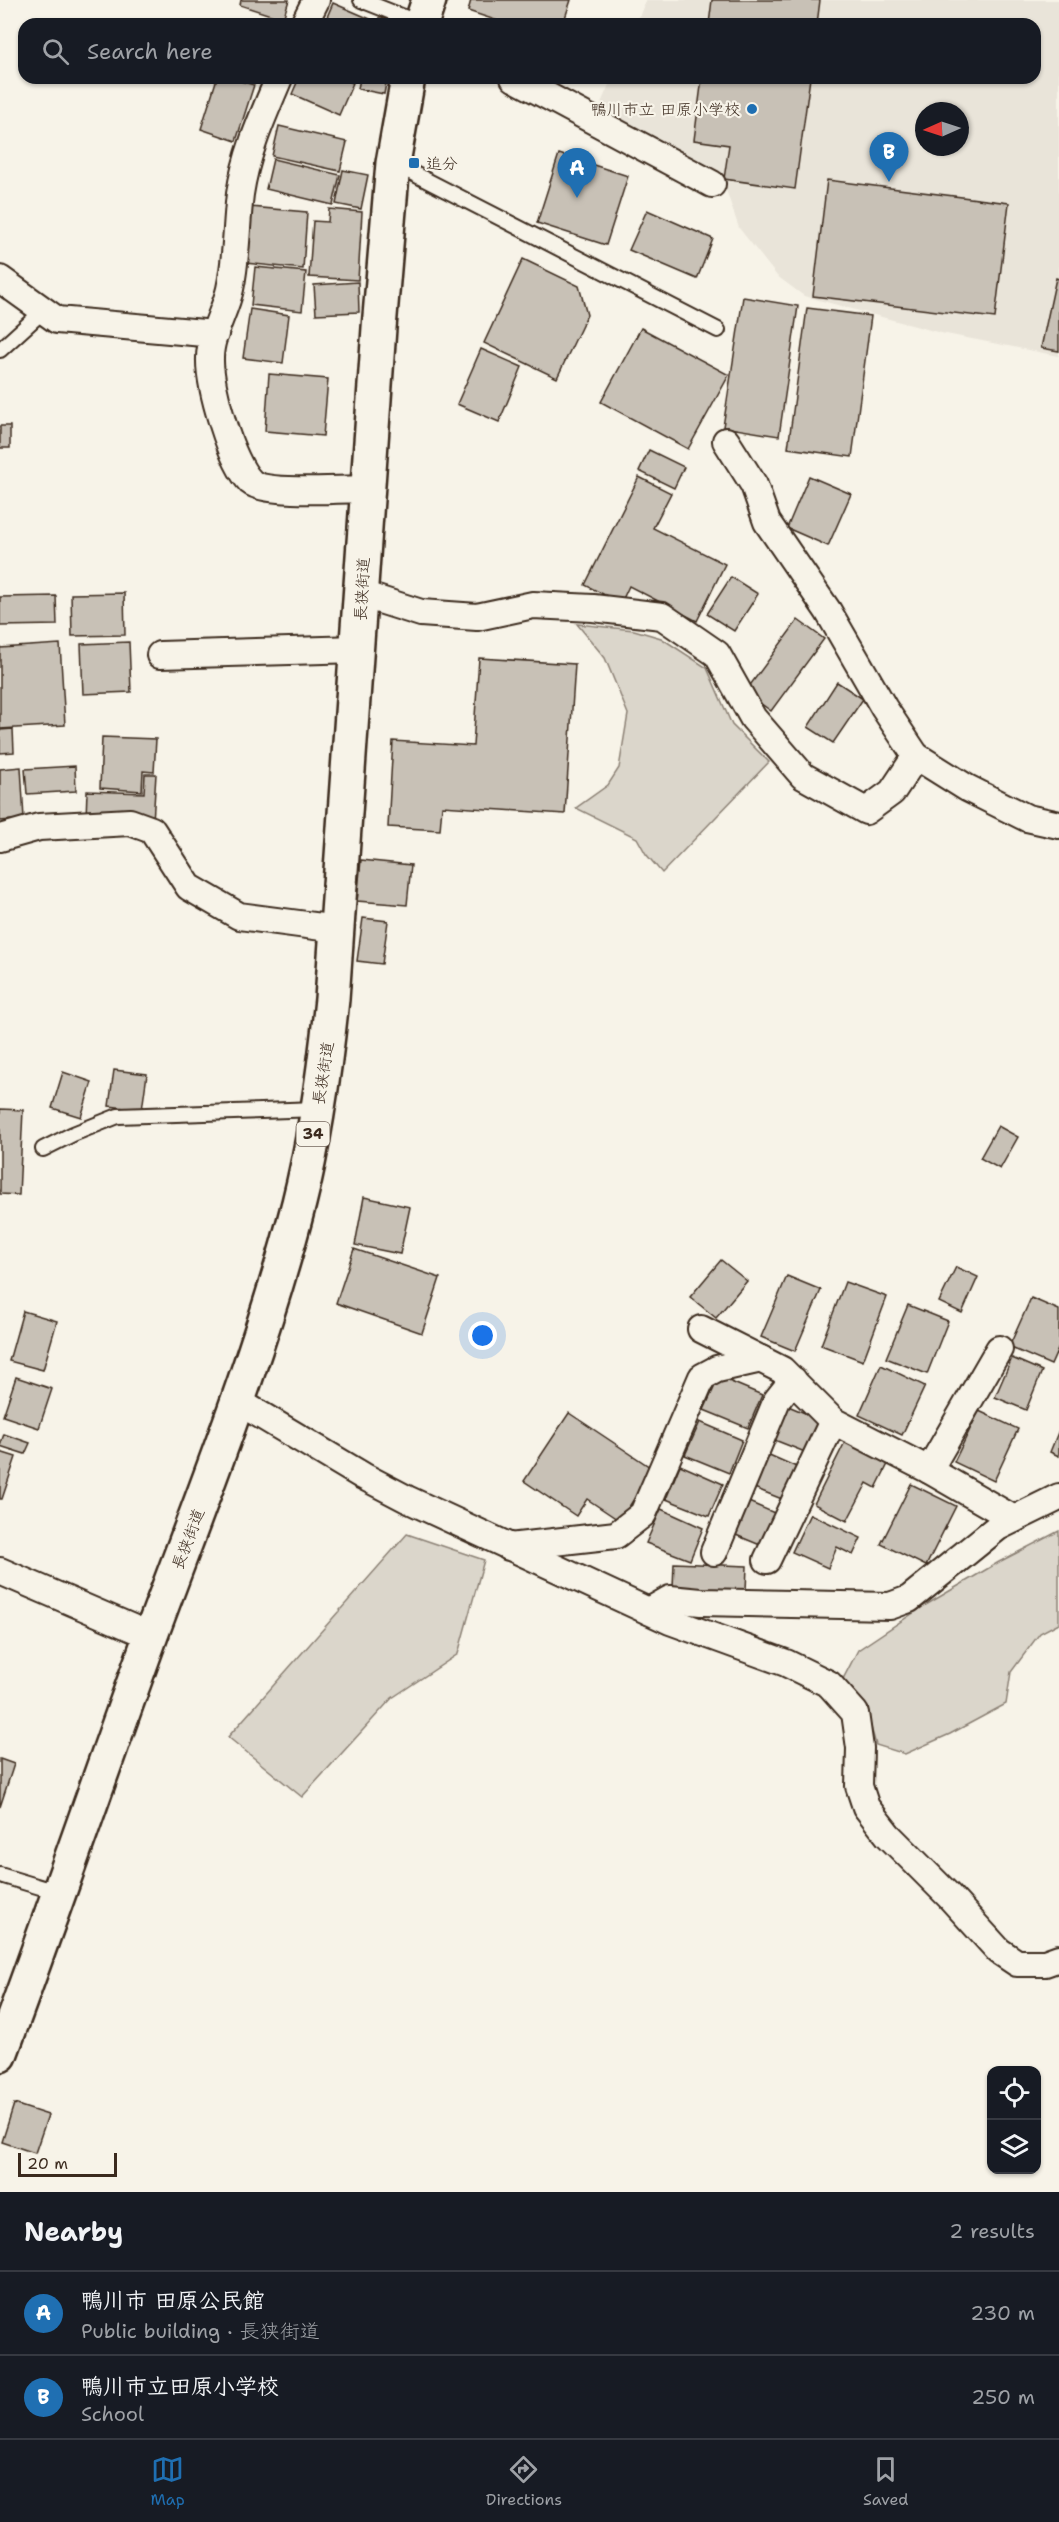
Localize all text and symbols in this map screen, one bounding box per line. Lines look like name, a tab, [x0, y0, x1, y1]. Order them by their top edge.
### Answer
search box	[18, 18, 1041, 84]
icon: search	[39, 35, 72, 68]
text: Search here	[87, 37, 213, 66]
place label: 鴨川市立 田原小学校	[591, 99, 740, 120]
marker: 鴨川市立 田原小学校	[745, 102, 759, 116]
north arrow	[915, 102, 969, 156]
pin: B	[870, 132, 908, 182]
pin: A	[558, 148, 596, 198]
place label: 追分	[426, 153, 458, 174]
marker: 追分	[407, 156, 421, 170]
street label: 長狭街道	[350, 556, 374, 622]
street label: 長狭街道	[308, 1040, 338, 1106]
road number: 34	[296, 1122, 330, 1146]
your location	[468, 1321, 497, 1350]
street label: 長狭街道	[167, 1505, 209, 1573]
map controls	[987, 2066, 1041, 2174]
button: locate	[987, 2066, 1041, 2120]
button: layers	[987, 2120, 1041, 2174]
scale bar	[18, 2150, 117, 2178]
text: 20 m	[27, 2153, 68, 2174]
text: Nearby	[24, 2214, 123, 2249]
text: 2 results	[949, 2218, 1035, 2244]
text: 鴨川市 田原公民館	[81, 2286, 265, 2315]
text: A	[36, 2300, 51, 2326]
text: 230 m	[970, 2300, 1035, 2326]
text: Public building · 長狭街道	[81, 2318, 320, 2344]
text: 鴨川市立田原小学校	[81, 2372, 279, 2401]
text: B	[37, 2384, 50, 2410]
text: 250 m	[971, 2384, 1035, 2410]
text: School	[81, 2401, 144, 2427]
tab: Map	[151, 2453, 185, 2510]
tab: Directions	[486, 2453, 562, 2510]
tab: Saved	[863, 2453, 909, 2510]

